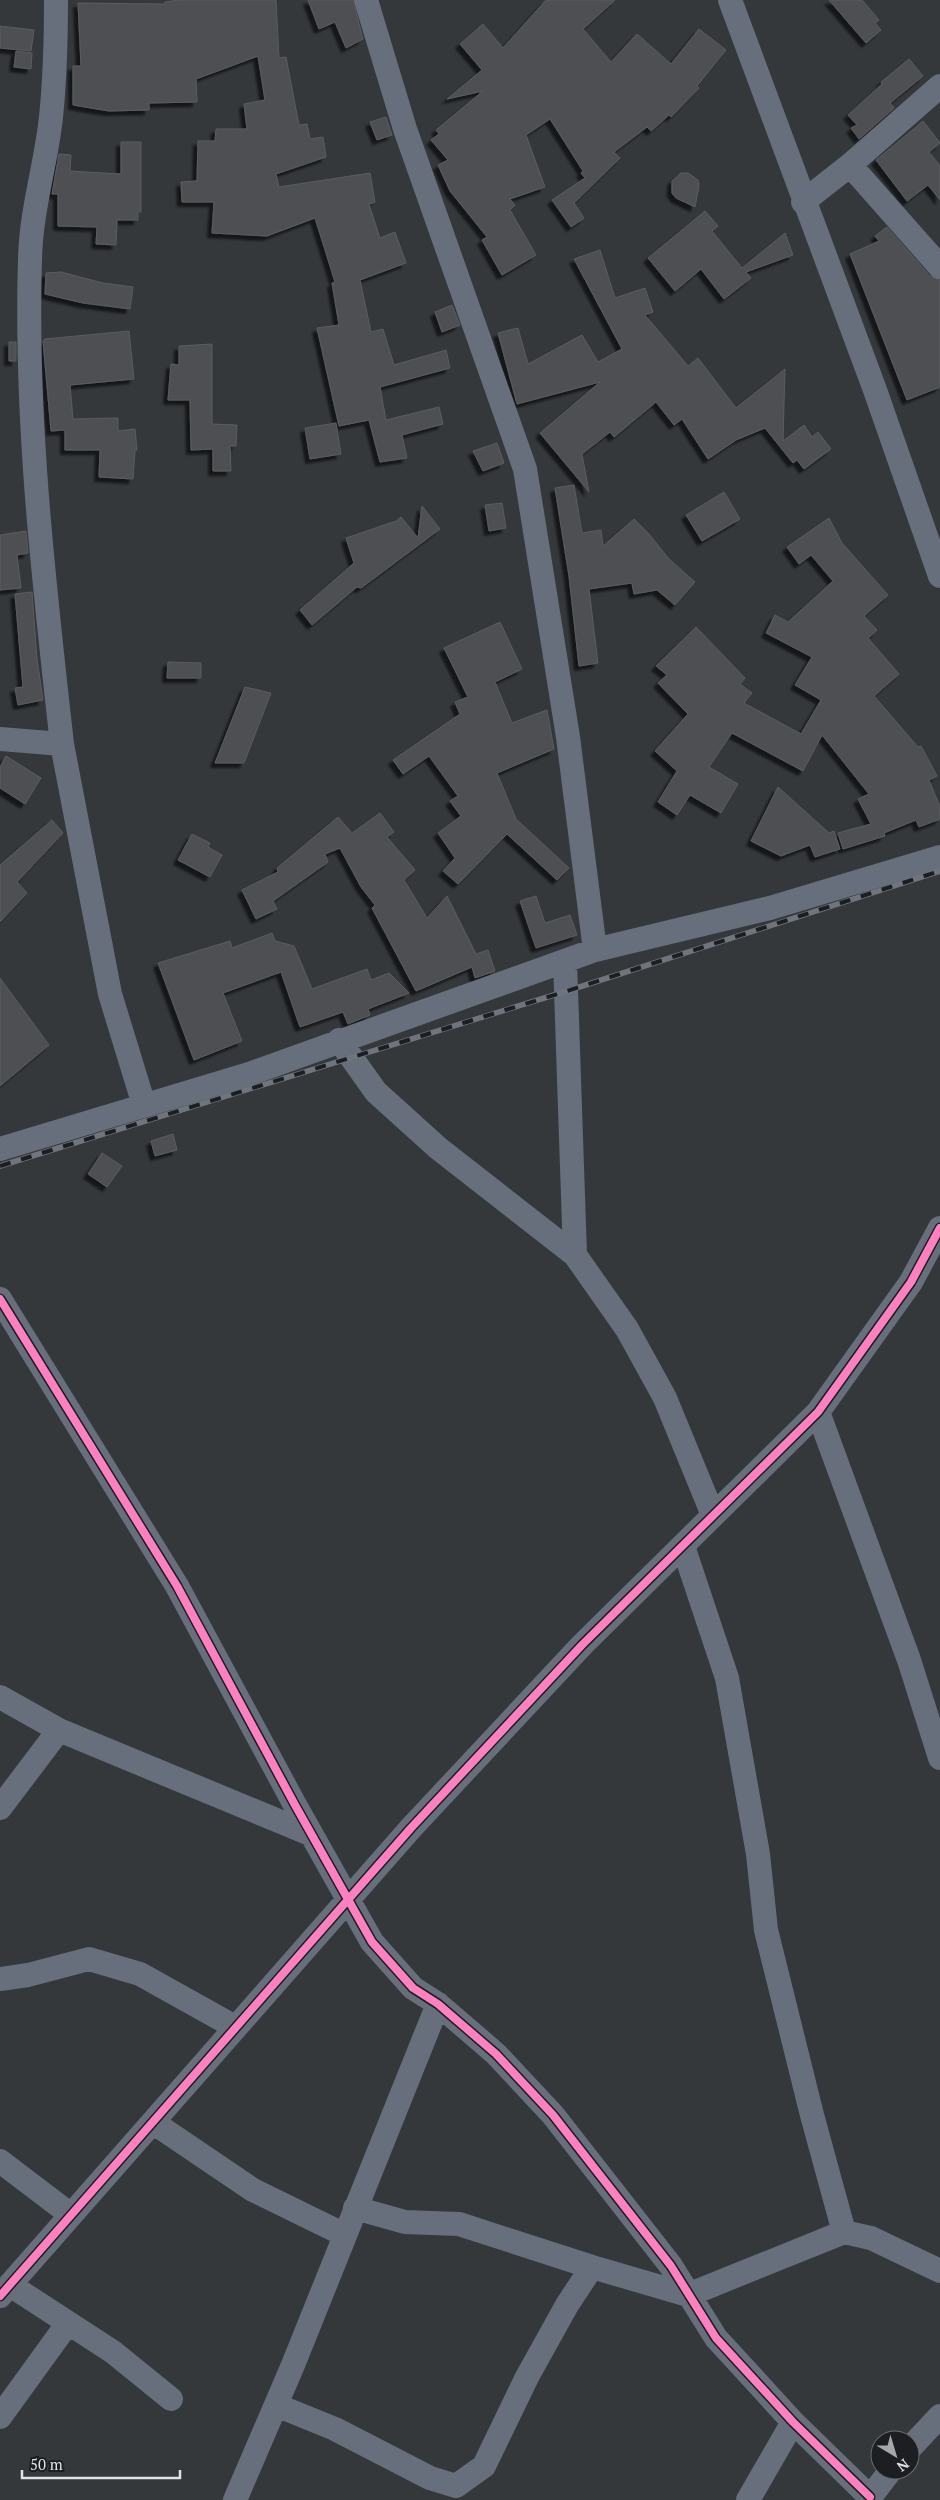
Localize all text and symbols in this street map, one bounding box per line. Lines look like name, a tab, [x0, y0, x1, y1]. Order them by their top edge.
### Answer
north arrow	[870, 2430, 920, 2480]
scale bar	[22, 2448, 180, 2480]
text: 50 m	[30, 2454, 63, 2474]
text: N	[893, 2455, 913, 2477]

